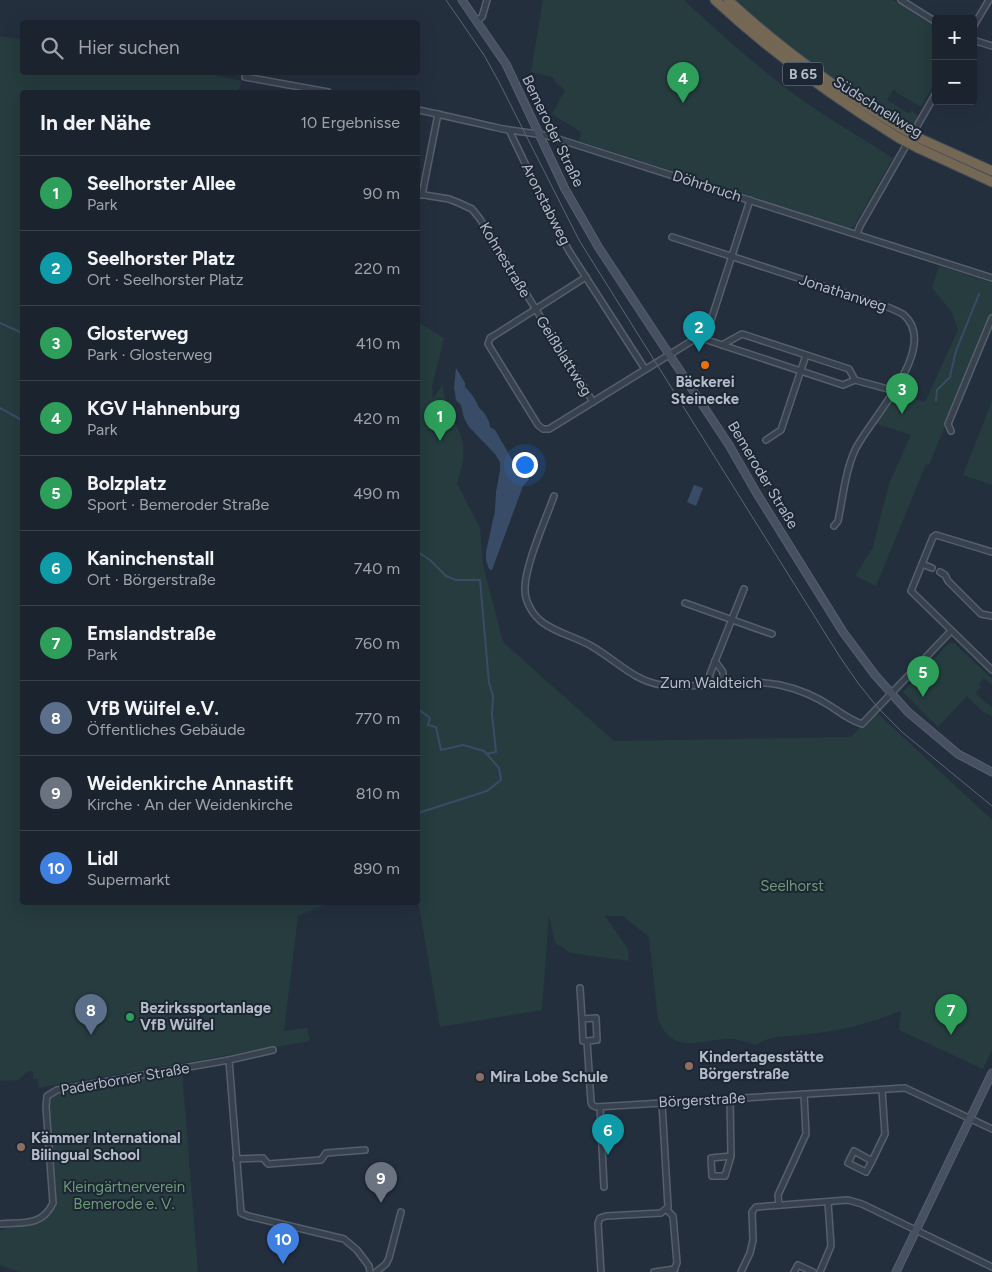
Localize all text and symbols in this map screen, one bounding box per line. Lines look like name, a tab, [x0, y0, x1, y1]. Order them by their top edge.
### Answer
map controls	[932, 15, 977, 105]
button: +	[932, 15, 977, 60]
search box	[20, 20, 420, 75]
icon: search	[38, 34, 66, 62]
text: Hier suchen	[78, 36, 179, 59]
button: −	[932, 60, 977, 105]
pin: 4	[667, 62, 699, 103]
road number: B 65	[783, 62, 823, 86]
street label: Bemeroder Straße	[518, 72, 588, 190]
street label: Südschnellweg	[830, 72, 926, 142]
text: In der Nähe	[40, 110, 151, 135]
text: 10 Ergebnisse	[301, 113, 400, 132]
street label: Aronstabweg	[518, 160, 574, 248]
street label: Döhrbruch	[670, 166, 744, 206]
text: Seelhorster Allee	[87, 172, 236, 195]
text: 1	[53, 184, 59, 203]
text: 90 m	[363, 184, 400, 203]
text: Park	[87, 195, 117, 214]
street label: Kohnestraße	[475, 219, 535, 301]
text: Seelhorster Platz	[87, 247, 235, 270]
text: 2	[51, 259, 61, 278]
text: 220 m	[354, 259, 400, 278]
text: Ort · Seelhorster Platz	[87, 270, 244, 289]
street label: Jonathanweg	[797, 270, 889, 316]
pin: 2	[683, 311, 715, 352]
street label: Geißblattweg	[532, 313, 596, 399]
text: Glosterweg	[87, 322, 188, 345]
text: 3	[52, 334, 60, 353]
text: 410 m	[356, 334, 400, 353]
text: Park · Glosterweg	[87, 345, 212, 364]
marker: Bäckerei Steinecke	[699, 359, 711, 371]
place label: Bäckerei Steinecke	[671, 373, 740, 408]
pin: 3	[886, 373, 918, 414]
text: KGV Hahnenburg	[87, 397, 240, 420]
pin: 1	[424, 400, 456, 441]
text: 4	[51, 409, 61, 428]
text: 420 m	[353, 409, 400, 428]
street label: Bemeroder Straße	[724, 418, 802, 532]
text: Park	[87, 420, 117, 439]
your location	[512, 452, 538, 478]
text: Bolzplatz	[87, 472, 166, 495]
text: 5	[51, 484, 61, 503]
text: 490 m	[353, 484, 400, 503]
text: Sport · Bemeroder Straße	[87, 495, 269, 514]
text: Kaninchenstall	[87, 547, 214, 570]
text: 6	[51, 559, 61, 578]
text: 740 m	[354, 559, 400, 578]
text: Ort · Börgerstraße	[87, 570, 216, 589]
text: Emslandstraße	[87, 622, 216, 645]
text: 7	[52, 634, 60, 653]
text: 760 m	[355, 634, 400, 653]
text: Park	[87, 645, 117, 664]
pin: 5	[907, 656, 939, 697]
street label: Zum Waldteich	[660, 674, 762, 692]
text: VfB Wülfel e.V.	[87, 697, 219, 720]
text: 8	[51, 709, 61, 728]
text: 770 m	[355, 709, 400, 728]
text: Öffentliches Gebäude	[87, 720, 245, 739]
text: Weidenkirche Annastift	[87, 772, 294, 795]
text: 9	[51, 784, 61, 803]
text: 810 m	[356, 784, 400, 803]
text: Kirche · An der Weidenkirche	[87, 795, 293, 814]
text: Lidl	[87, 847, 118, 870]
text: 10	[47, 859, 65, 878]
text: 890 m	[353, 859, 400, 878]
text: Supermarkt	[87, 870, 170, 889]
park label: Seelhorst	[760, 877, 824, 895]
pin: 8	[75, 994, 107, 1035]
pin: 7	[935, 994, 967, 1035]
place label: Bezirkssportanlage VfB Wülfel	[140, 999, 272, 1034]
marker: Bezirkssportanlage VfB Wülfel	[124, 1011, 136, 1023]
place label: Kindertagesstätte Börgerstraße	[699, 1048, 824, 1083]
street label: Paderborner Straße	[59, 1059, 191, 1099]
marker: Kindertagesstätte Börgerstraße	[683, 1060, 695, 1072]
place label: Mira Lobe Schule	[490, 1068, 609, 1086]
marker: Mira Lobe Schule	[474, 1071, 486, 1083]
street label: Börgerstraße	[658, 1089, 746, 1111]
pin: 6	[592, 1114, 624, 1155]
place label: Kämmer International Bilingual School	[31, 1129, 181, 1164]
marker: Kämmer International Bilingual School	[15, 1141, 27, 1153]
pin: 9	[365, 1162, 397, 1203]
park label: Kleingärtnerverein Bemerode e. V.	[63, 1178, 185, 1213]
pin: 10	[267, 1223, 299, 1264]

